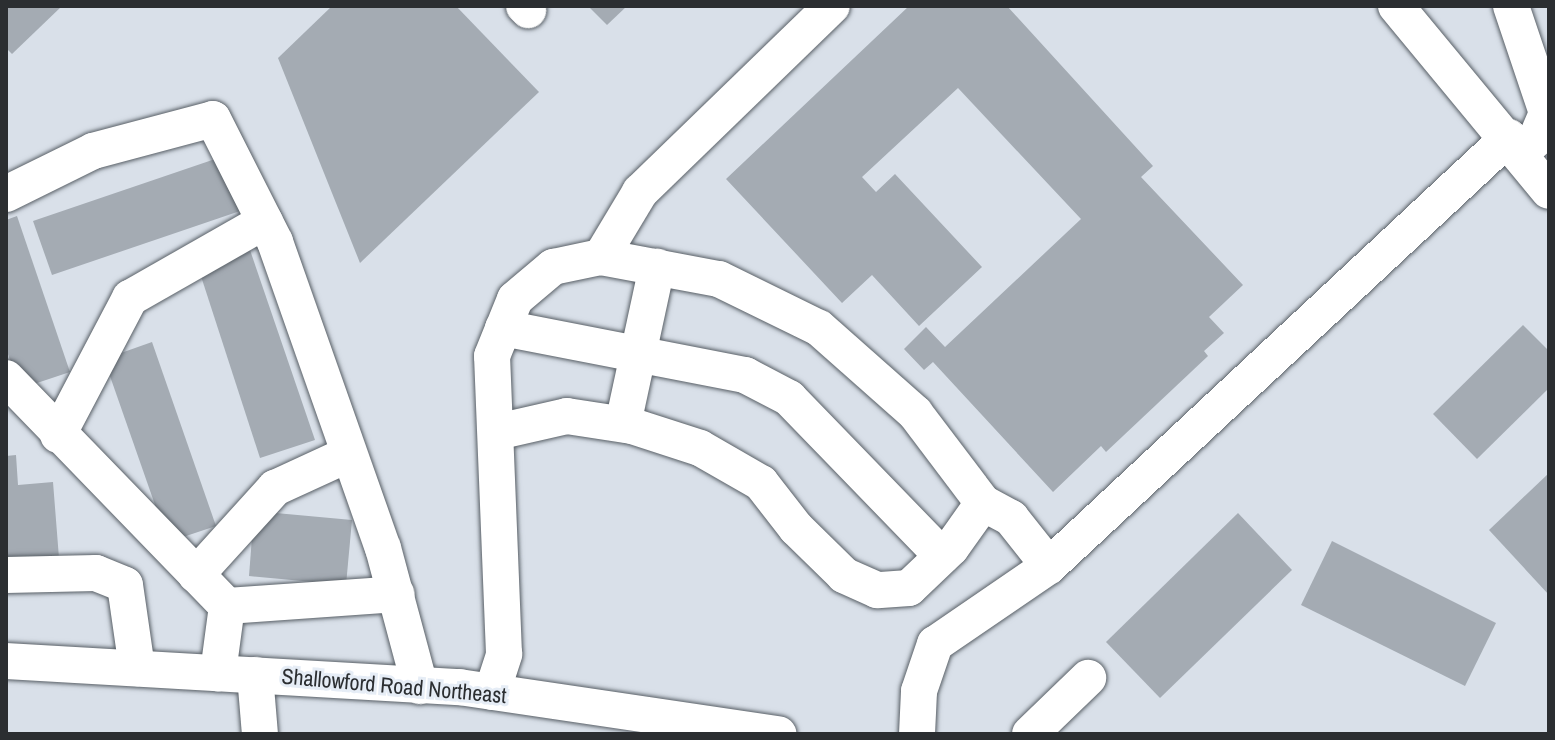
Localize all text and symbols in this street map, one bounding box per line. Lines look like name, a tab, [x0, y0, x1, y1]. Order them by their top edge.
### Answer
street label: Shallowford Road Northeast	[280, 663, 508, 709]

